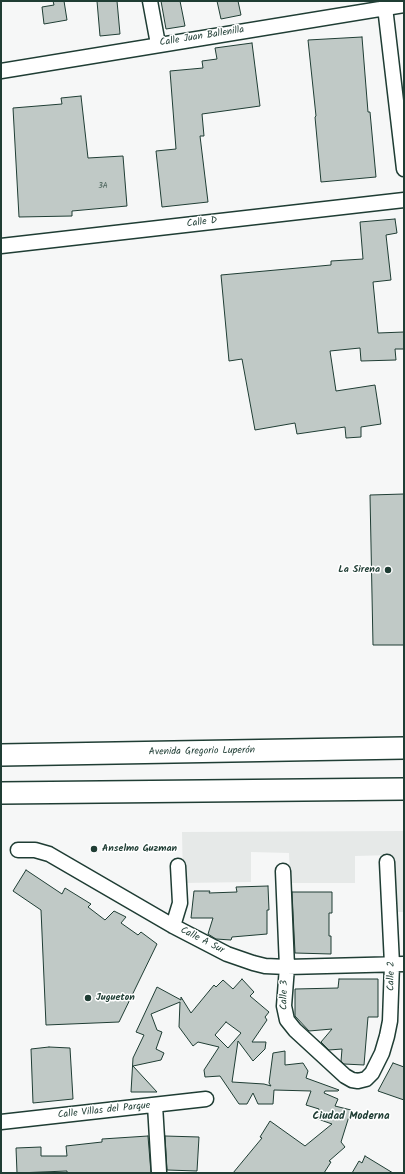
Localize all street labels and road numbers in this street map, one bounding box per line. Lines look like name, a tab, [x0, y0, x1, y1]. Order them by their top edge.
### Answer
street label: Calle Juan Ballenilla	[159, 24, 245, 50]
street label: Calle D	[186, 215, 218, 231]
street label: Avenida Gregorio Luperón	[149, 745, 255, 759]
street label: Calle A Sur	[178, 925, 226, 957]
street label: Calle 2	[386, 961, 398, 991]
street label: Calle 3	[279, 980, 291, 1010]
street label: Calle Villas del Parque	[57, 1100, 151, 1122]

